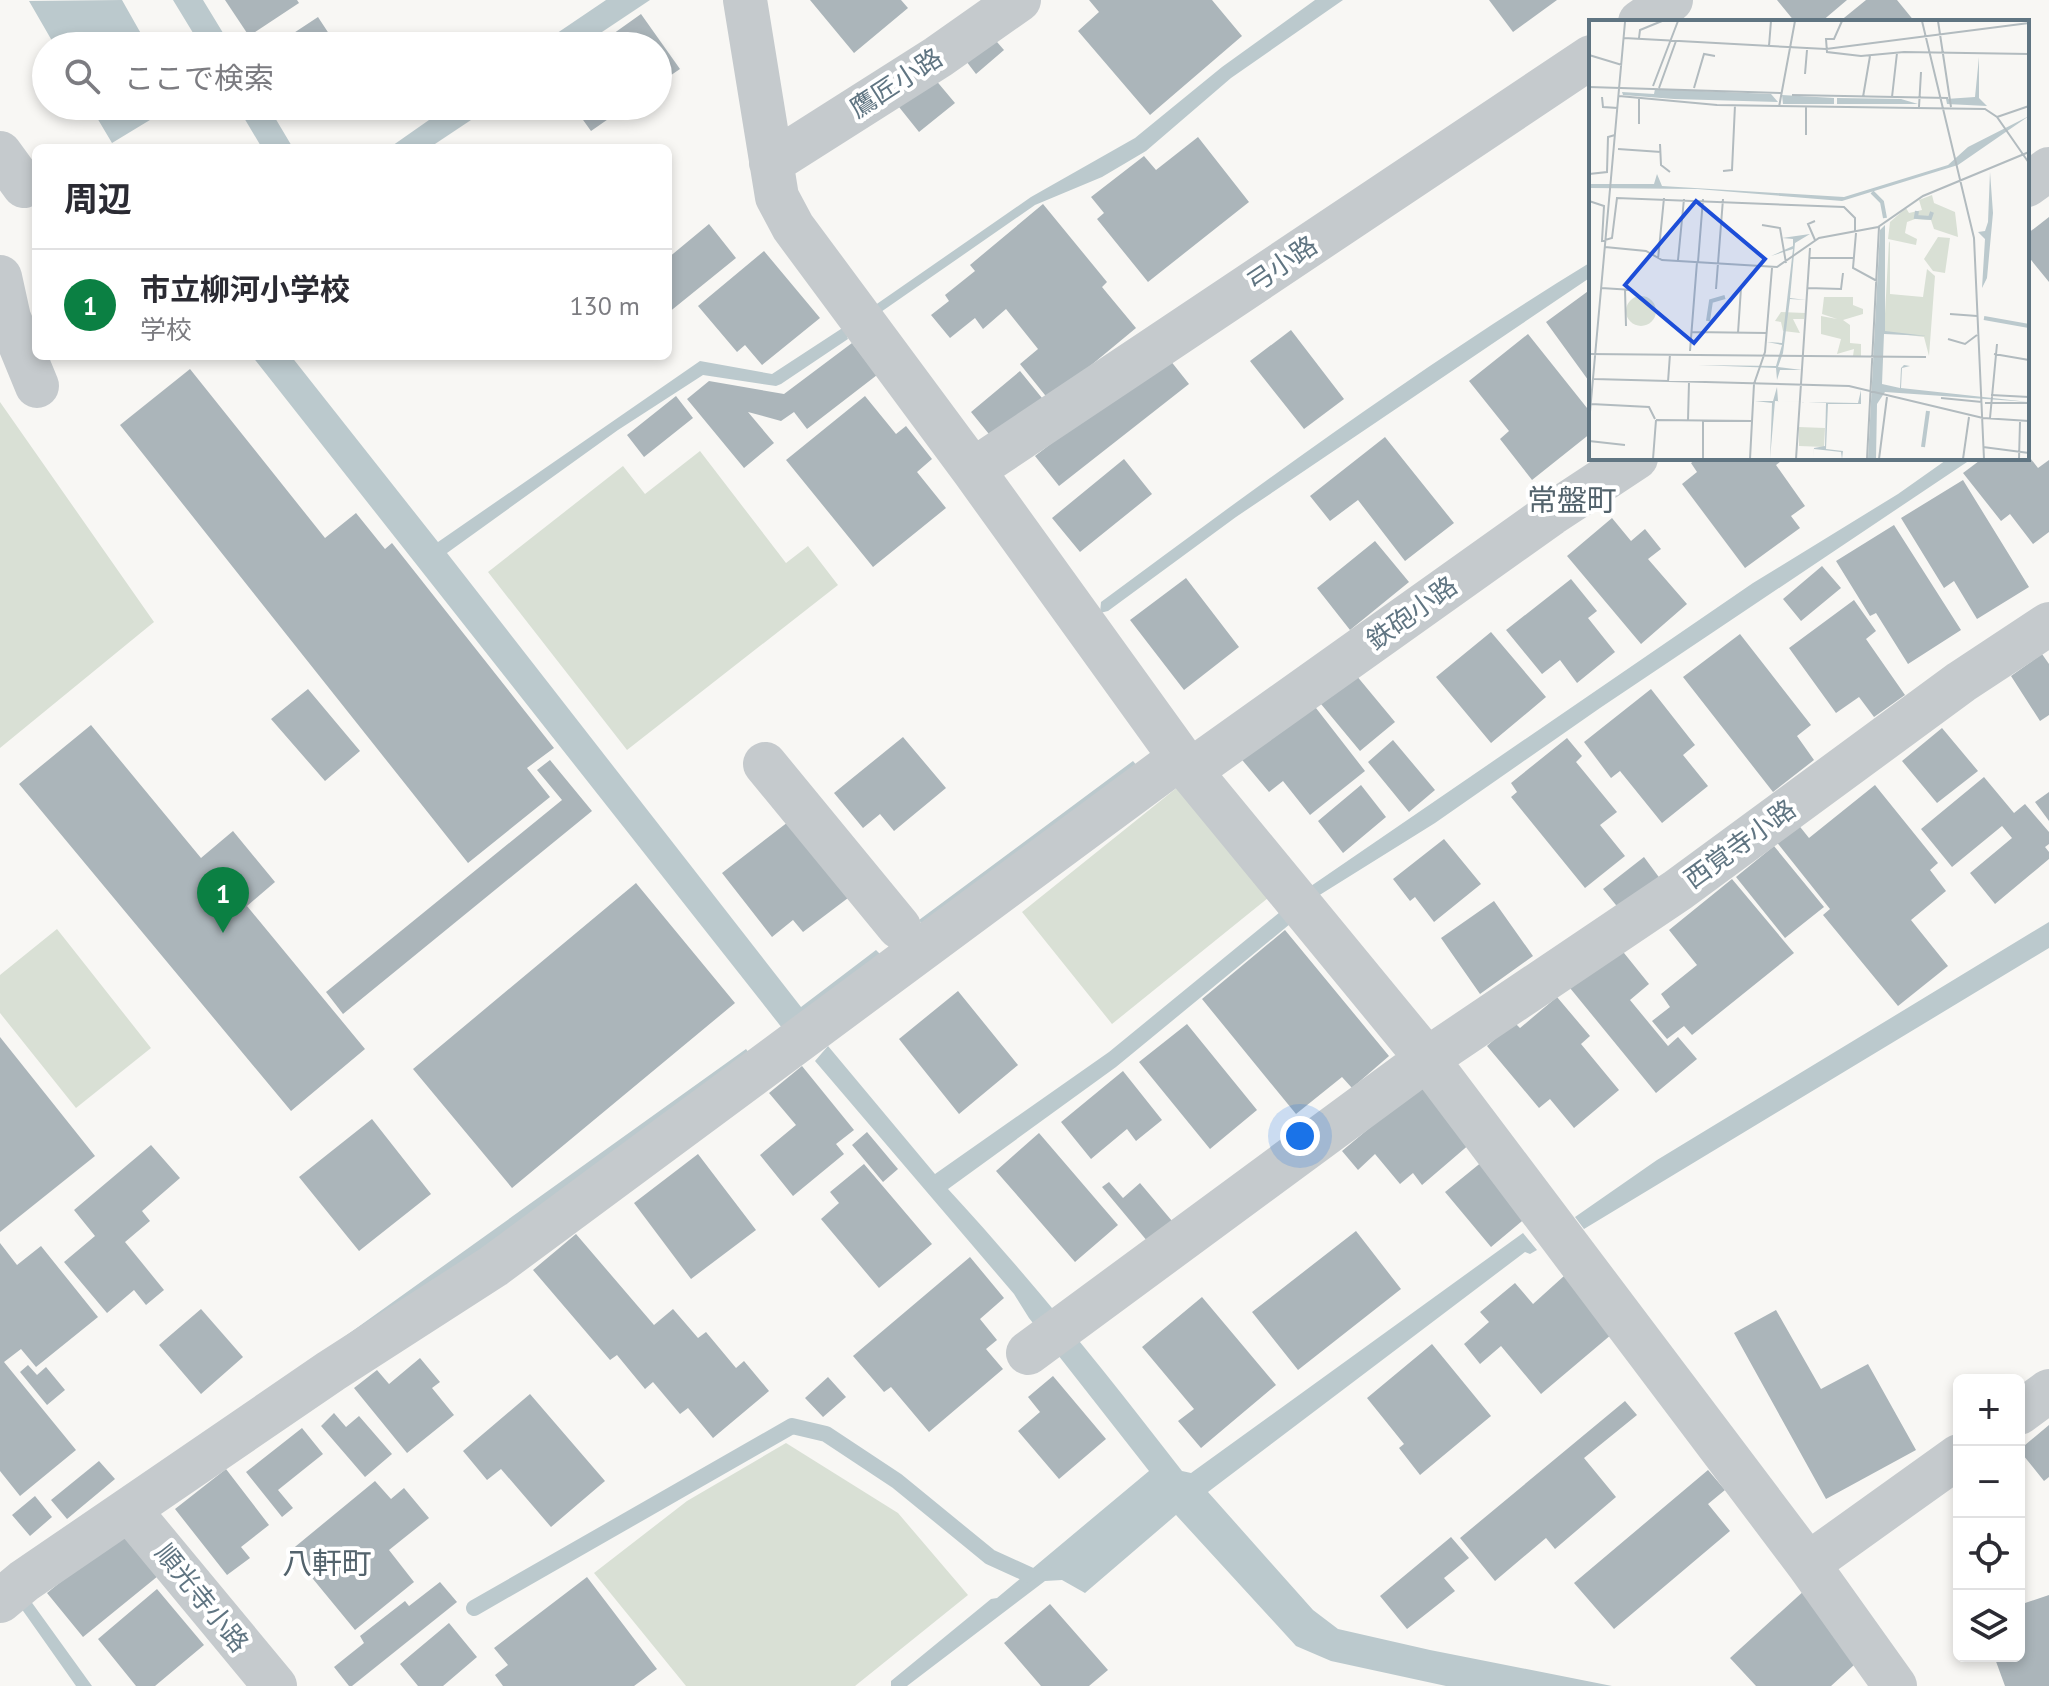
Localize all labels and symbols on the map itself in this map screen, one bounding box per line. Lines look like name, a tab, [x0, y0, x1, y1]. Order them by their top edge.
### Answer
inset map	[1589, 20, 2029, 460]
street label: 鷹匠小路	[843, 40, 948, 125]
street label: 弓小路	[1240, 228, 1323, 299]
district label: 常盤町	[1527, 480, 1617, 519]
street label: 鉄砲小路	[1360, 569, 1463, 657]
street label: 西覚寺小路	[1677, 792, 1802, 895]
pin: 1	[197, 867, 249, 933]
your location	[1280, 1116, 1320, 1156]
street label: 順光寺小路	[149, 1537, 256, 1659]
district label: 八軒町	[282, 1543, 372, 1582]

